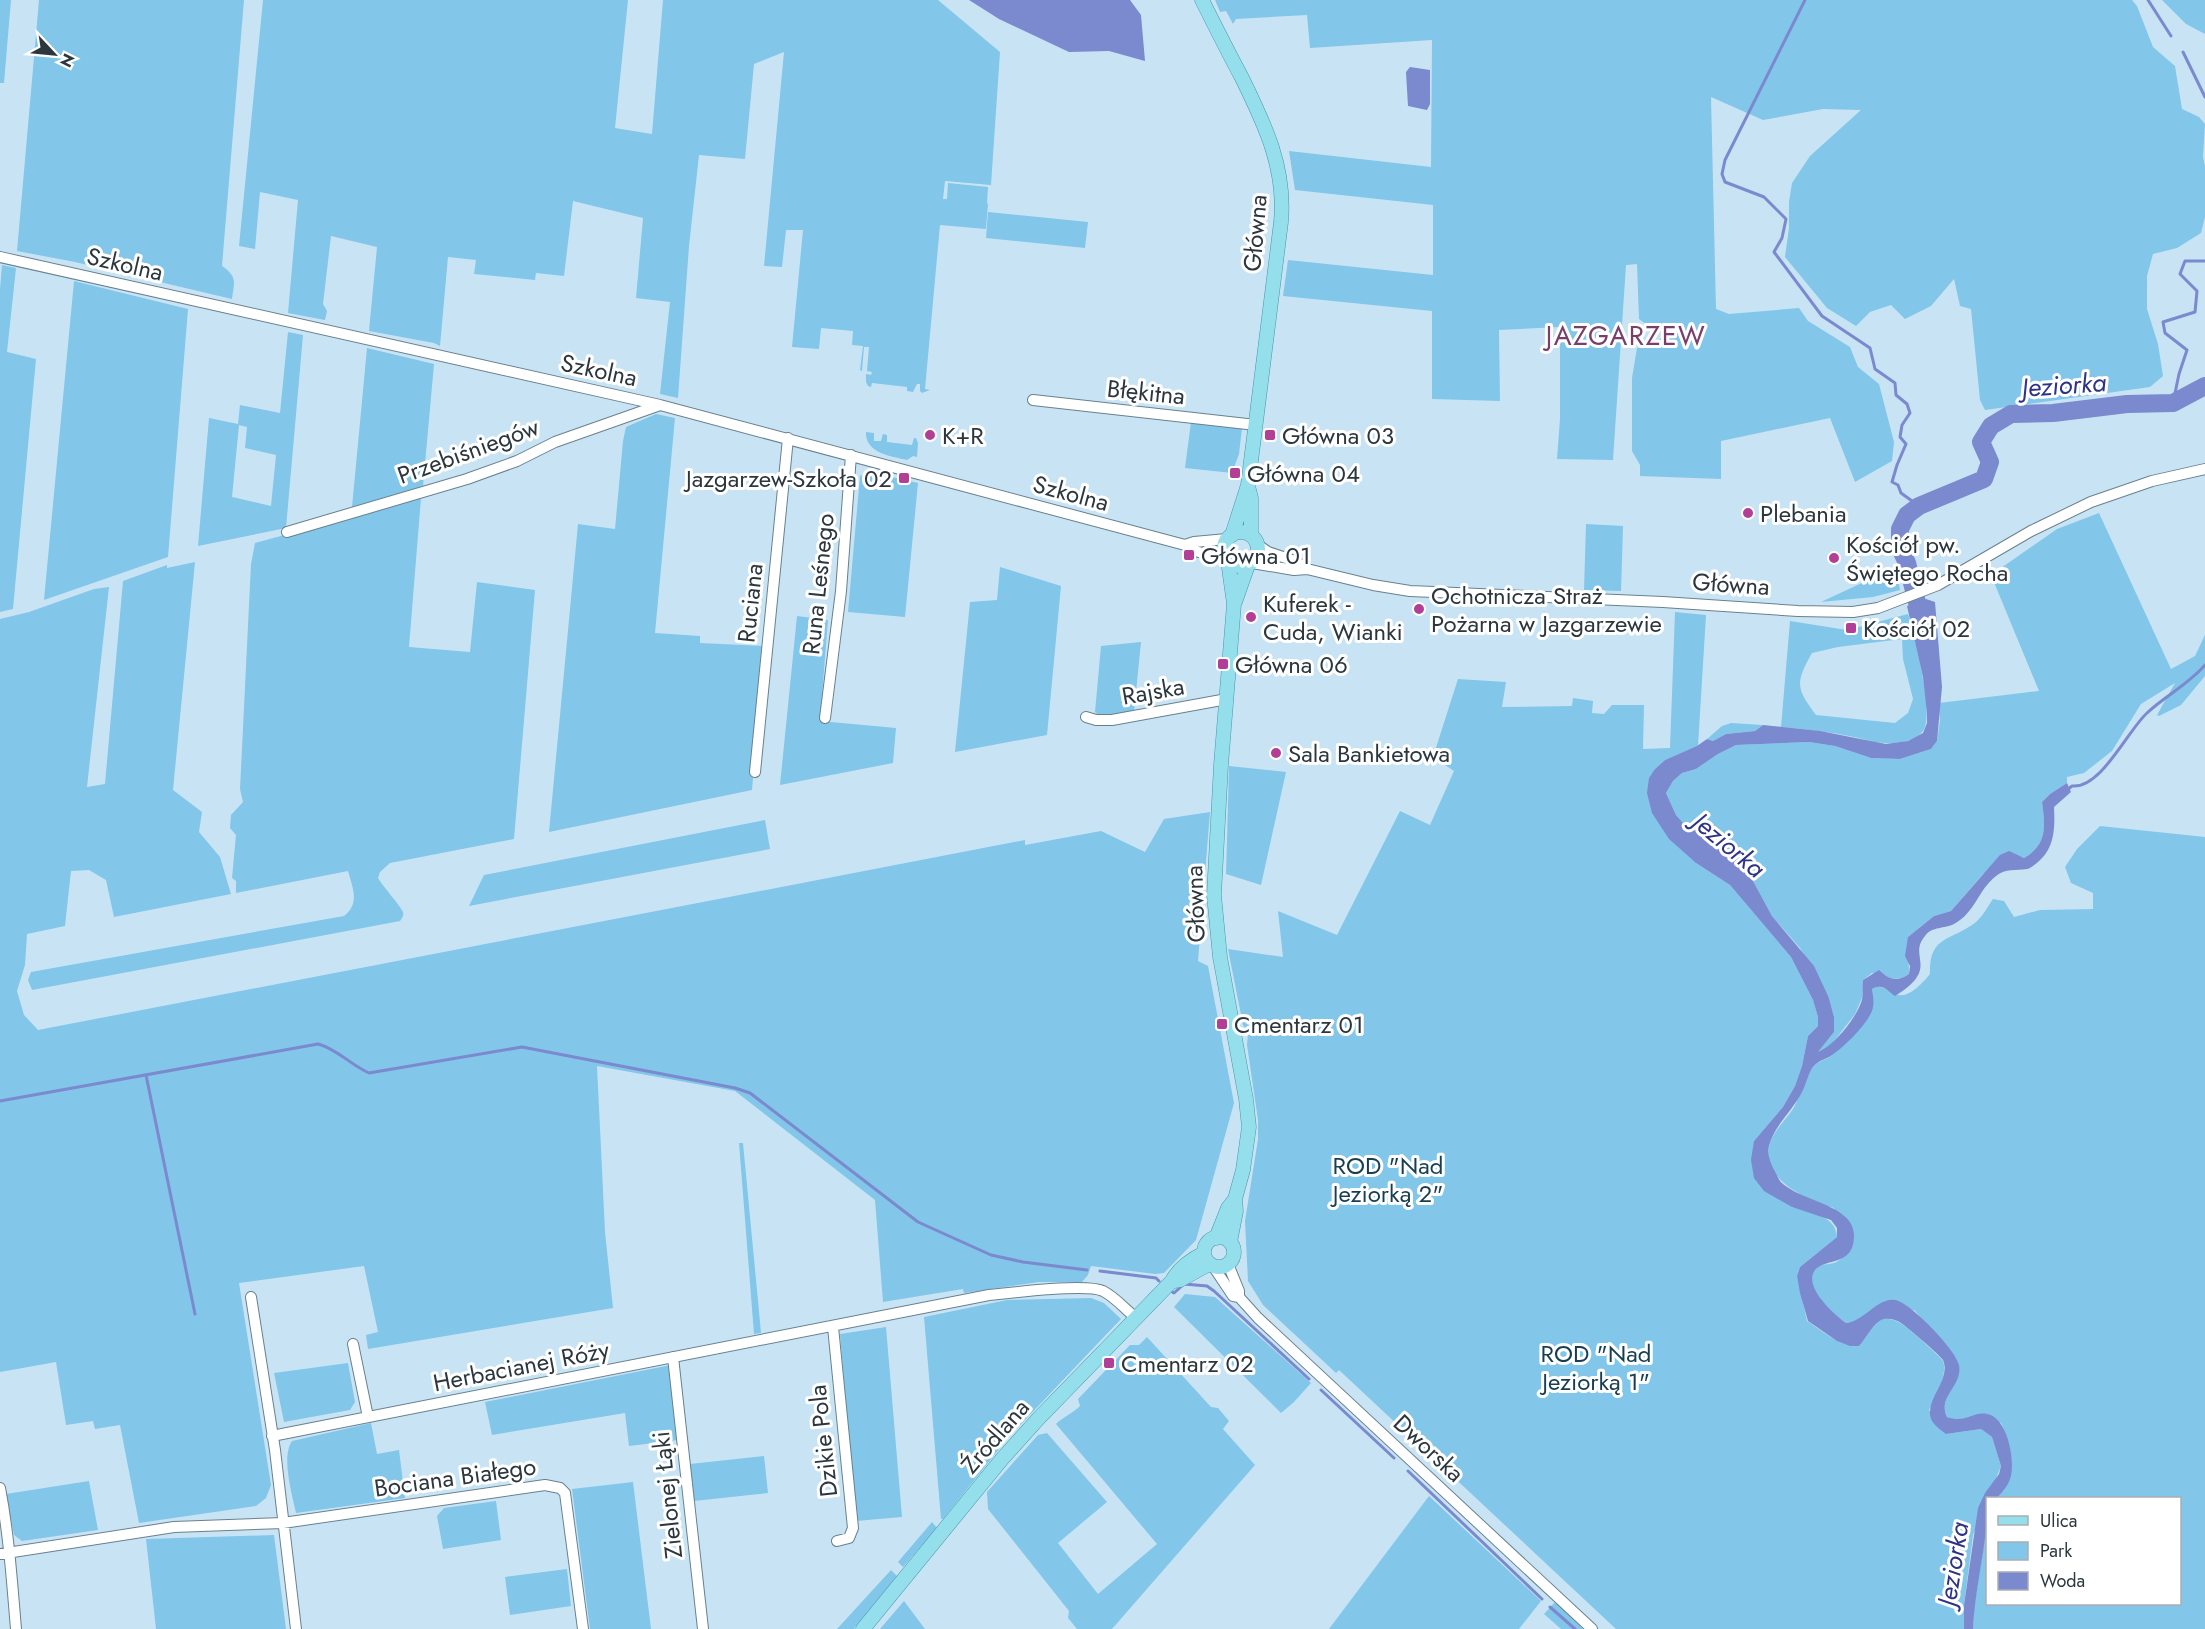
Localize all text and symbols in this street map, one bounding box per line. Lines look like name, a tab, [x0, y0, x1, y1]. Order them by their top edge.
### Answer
north arrow	[24, 24, 84, 84]
text: N	[54, 50, 80, 71]
street label: Główna	[1234, 193, 1276, 273]
street label: Szkolna	[83, 238, 167, 290]
district label: JAZGARZEW	[1543, 316, 1706, 355]
street label: Szkolna	[558, 345, 640, 395]
water label: Jeziorka	[2015, 363, 2108, 407]
street label: Błękitna	[1105, 371, 1187, 413]
street label: Przebiśniegów	[392, 409, 544, 493]
place label: K+R	[942, 418, 984, 453]
place label: Główna 03	[1282, 418, 1394, 453]
marker: K+R	[923, 428, 937, 442]
marker: Główna 03	[1263, 428, 1277, 442]
place label: Główna 04	[1247, 456, 1360, 491]
place label: Jazgarzew-Szkoła 02	[683, 461, 892, 496]
street label: Szkolna	[1029, 466, 1113, 520]
marker: Główna 04	[1228, 466, 1242, 480]
marker: Jazgarzew-Szkoła 02	[897, 471, 911, 485]
place label: Plebania	[1760, 496, 1847, 531]
marker: Plebania	[1741, 506, 1755, 520]
street label: Runa Leśnego	[793, 512, 843, 656]
place label: Kościół pw. Świętego Rocha	[1846, 527, 2008, 590]
place label: Główna 01	[1201, 538, 1311, 573]
marker: Główna 01	[1182, 548, 1196, 562]
marker: Kościół pw. Świętego Rocha	[1827, 551, 1841, 565]
street label: Ruciana	[728, 562, 772, 644]
street label: Główna	[1691, 564, 1771, 604]
place label: Ochotnicza Straż Pożarna w Jazgarzewie	[1431, 578, 1662, 641]
place label: Kuferek - Cuda, Wianki	[1263, 586, 1403, 649]
marker: Ochotnicza Straż Pożarna w Jazgarzewie	[1412, 602, 1426, 616]
marker: Kuferek - Cuda, Wianki	[1244, 610, 1258, 624]
place label: Kościół 02	[1863, 611, 1970, 646]
marker: Kościół 02	[1844, 621, 1858, 635]
place label: Główna 06	[1235, 647, 1348, 682]
marker: Główna 06	[1216, 657, 1230, 671]
street label: Rajska	[1119, 668, 1187, 714]
place label: Sala Bankietowa	[1288, 736, 1450, 771]
marker: Sala Bankietowa	[1269, 746, 1283, 760]
water label: Jeziorka	[1681, 800, 1774, 887]
street label: Główna	[1176, 865, 1214, 943]
place label: Cmentarz 01	[1234, 1007, 1364, 1042]
marker: Cmentarz 01	[1215, 1017, 1229, 1031]
park label: ROD "Nad Jeziorką 2"	[1330, 1148, 1443, 1211]
street label: Herbacianej Róży	[430, 1332, 612, 1400]
park label: ROD "Nad Jeziorką 1"	[1539, 1336, 1651, 1399]
place label: Cmentarz 02	[1121, 1346, 1254, 1381]
marker: Cmentarz 02	[1102, 1356, 1116, 1370]
street label: Dzikie Pola	[800, 1383, 846, 1499]
street label: Źródlana	[953, 1391, 1037, 1481]
street label: Dworska	[1386, 1406, 1472, 1490]
street label: Zielonej Łąki	[643, 1430, 691, 1560]
street label: Bociana Białego	[372, 1448, 538, 1506]
legend	[1986, 1497, 2181, 1605]
text: Ulica	[2040, 1508, 2077, 1534]
water label: Jeziorka	[1927, 1519, 1978, 1614]
text: Park	[2040, 1538, 2072, 1564]
text: Woda	[2040, 1568, 2085, 1594]

